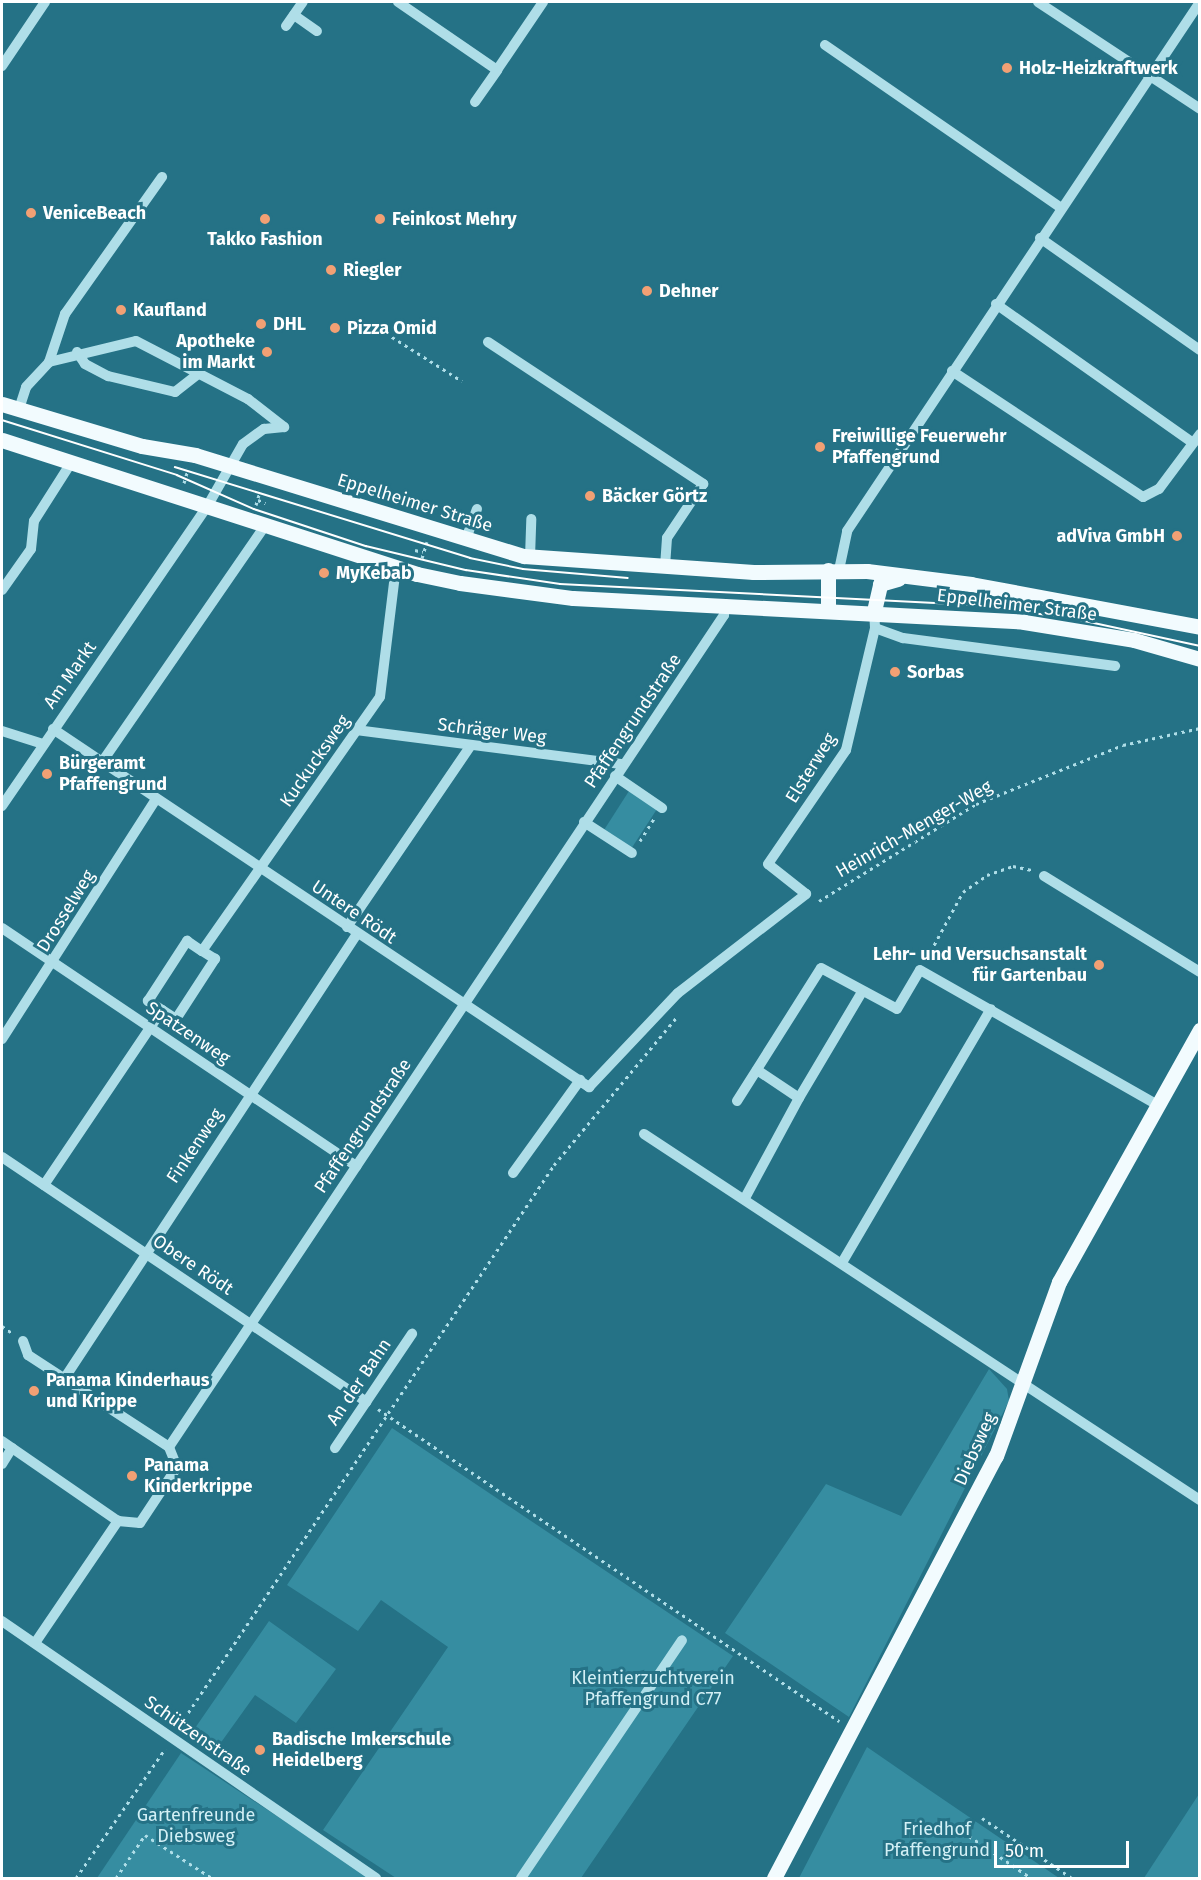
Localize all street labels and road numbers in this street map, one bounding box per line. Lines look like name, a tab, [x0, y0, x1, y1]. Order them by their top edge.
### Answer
street label: Eppelheimer Straße	[335, 469, 495, 537]
street label: Eppelheimer Straße	[936, 584, 1098, 626]
street label: Am Markt	[39, 637, 101, 713]
street label: Pfaffengrundstraße	[580, 650, 686, 792]
street label: Kuckucksweg	[275, 711, 355, 811]
street label: Schräger Weg	[436, 714, 548, 748]
street label: Elsterweg	[781, 729, 841, 807]
street label: Heinrich-Menger-Weg	[832, 775, 996, 883]
street label: Drosselweg	[32, 866, 100, 956]
street label: Untere Rödt	[307, 876, 401, 948]
street label: Spatzenweg	[142, 997, 234, 1069]
street label: Pfaffengrundstraße	[310, 1055, 416, 1197]
street label: Finkenweg	[162, 1105, 228, 1187]
street label: Obere Rödt	[149, 1230, 237, 1300]
street label: An der Bahn	[322, 1335, 396, 1429]
street label: Diebsweg	[949, 1409, 1001, 1489]
street label: Schützenstraße	[140, 1691, 256, 1781]

